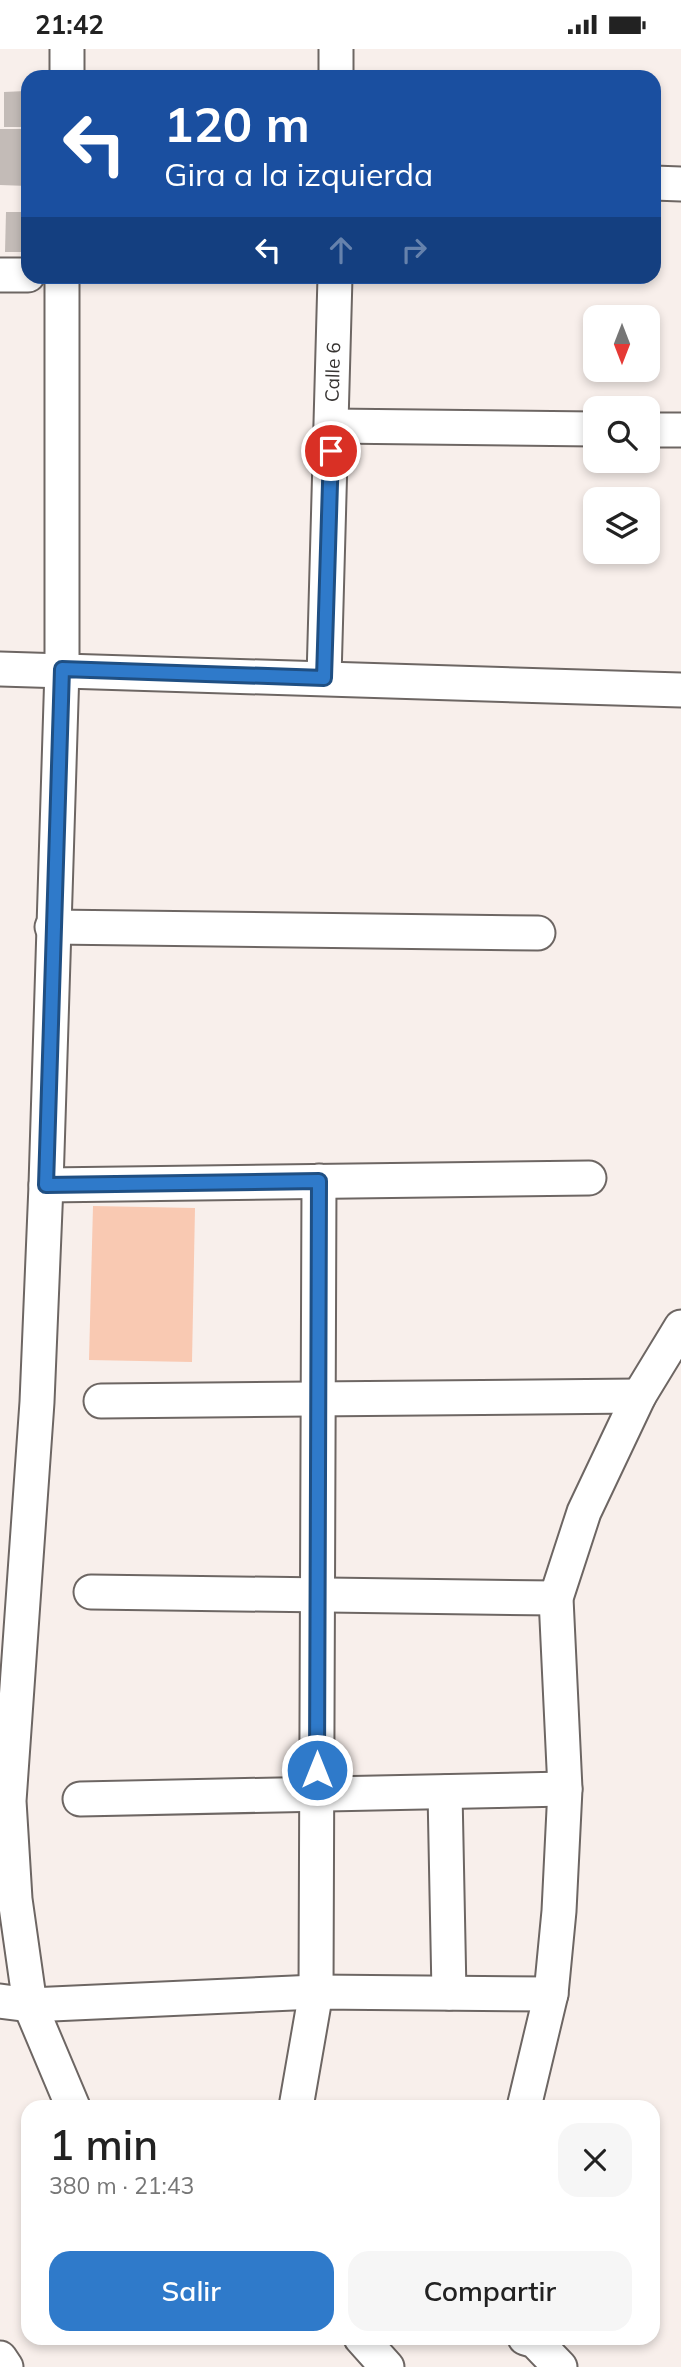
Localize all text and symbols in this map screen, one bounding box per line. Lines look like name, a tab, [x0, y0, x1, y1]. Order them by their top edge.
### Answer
text: 21:42	[35, 8, 104, 41]
text: 120 m	[164, 93, 310, 154]
icon: left	[49, 98, 140, 189]
text: Gira a la izquierda	[164, 154, 433, 194]
icon: left	[249, 231, 287, 269]
icon: ahead	[322, 231, 360, 269]
icon: right	[395, 231, 433, 269]
north arrow	[583, 305, 660, 381]
map controls	[583, 305, 660, 564]
street label: Calle 6	[320, 342, 345, 402]
button: search	[583, 396, 660, 473]
pin	[301, 421, 361, 481]
icon: arrive	[312, 432, 350, 470]
button: layers	[583, 487, 660, 564]
position arrow	[280, 1733, 354, 1807]
text: 1 min	[49, 2118, 158, 2171]
button: close	[558, 2123, 632, 2197]
text: 380 m · 21:43	[49, 2171, 194, 2200]
button: Salir	[49, 2251, 334, 2331]
button: Compartir	[348, 2251, 632, 2331]

